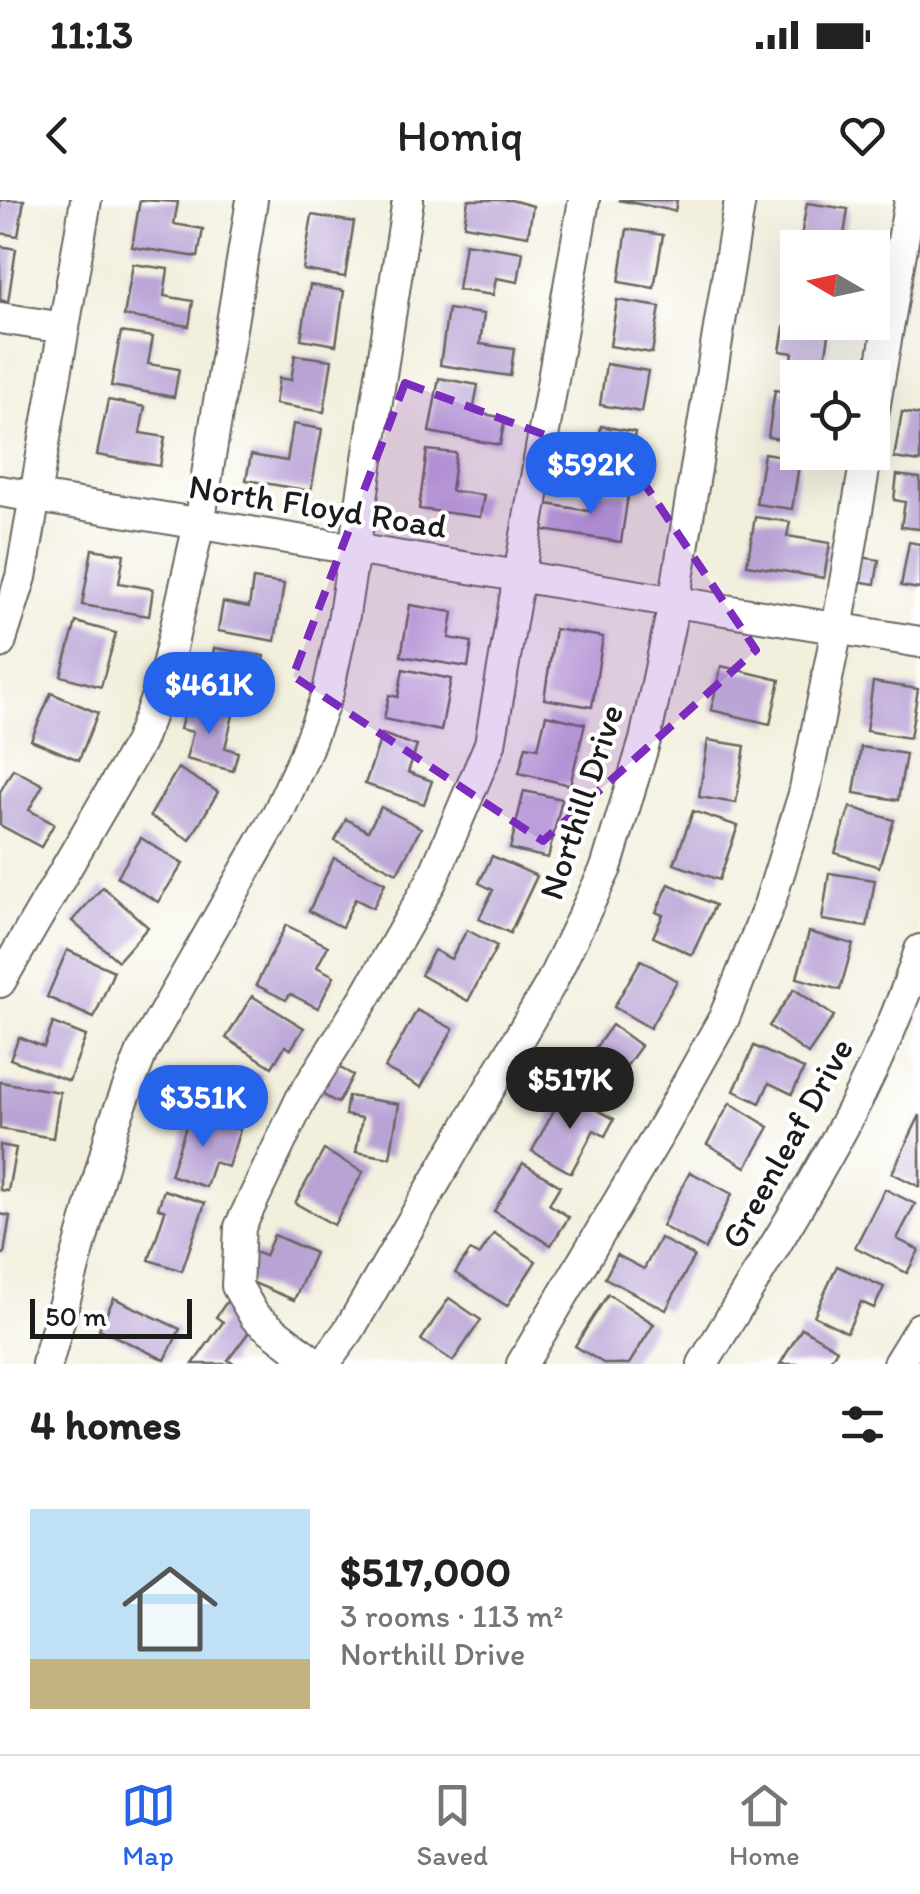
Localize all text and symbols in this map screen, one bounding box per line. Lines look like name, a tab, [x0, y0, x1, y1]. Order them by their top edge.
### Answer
text: 11:13	[50, 12, 133, 58]
icon: back	[30, 108, 85, 163]
text: Homiq	[397, 108, 523, 162]
icon: heart	[835, 108, 890, 163]
north arrow	[780, 230, 890, 340]
map controls	[780, 230, 890, 470]
button: locate	[780, 360, 890, 470]
pin: $592K	[521, 432, 661, 517]
text: $592K	[547, 445, 635, 483]
street label: North Floyd Road	[186, 465, 450, 547]
pin: $461K	[139, 652, 279, 737]
text: $461K	[165, 665, 253, 703]
street label: Northill Drive	[530, 699, 632, 905]
street label: Greenleaf Drive	[712, 1030, 862, 1256]
pin: $517K	[500, 1047, 640, 1132]
text: $517K	[528, 1060, 612, 1098]
pin: $351K	[133, 1065, 273, 1150]
text: $351K	[160, 1078, 246, 1116]
scale bar	[30, 1294, 192, 1338]
text: 50 m	[45, 1299, 107, 1333]
icon: filters	[835, 1397, 890, 1452]
text: 4 homes	[30, 1399, 181, 1450]
text: $517,000	[340, 1546, 511, 1597]
icon: home	[110, 1549, 230, 1669]
text: 3 rooms · 113 m²	[340, 1597, 563, 1635]
text: Northill Drive	[340, 1635, 525, 1673]
tab: Map	[121, 1778, 176, 1872]
tab: Saved	[417, 1778, 488, 1872]
tab: Home	[729, 1778, 800, 1872]

